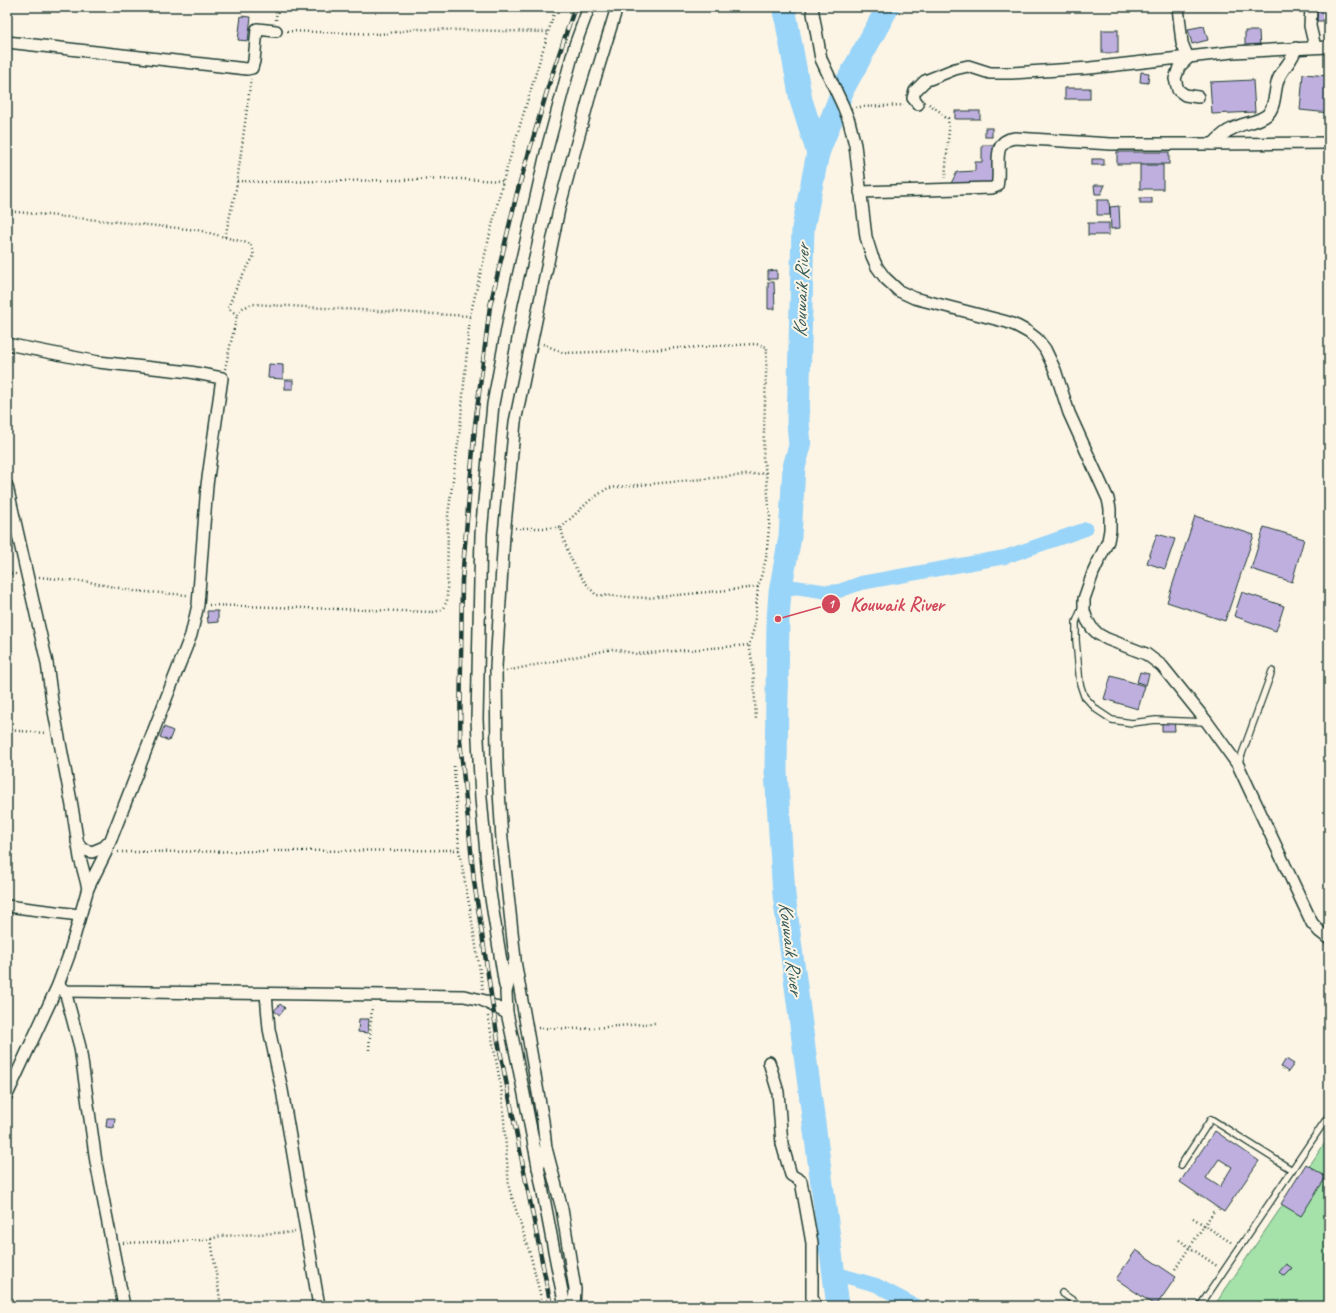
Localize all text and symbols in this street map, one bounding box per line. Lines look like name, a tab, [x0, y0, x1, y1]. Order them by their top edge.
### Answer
water label: Kouwaik River	[787, 240, 815, 338]
callout: Kouwaik River	[821, 588, 952, 620]
text: Kouwaik River	[850, 592, 947, 617]
text: 1	[828, 596, 835, 612]
water label: Kouwaik River	[773, 901, 810, 999]

